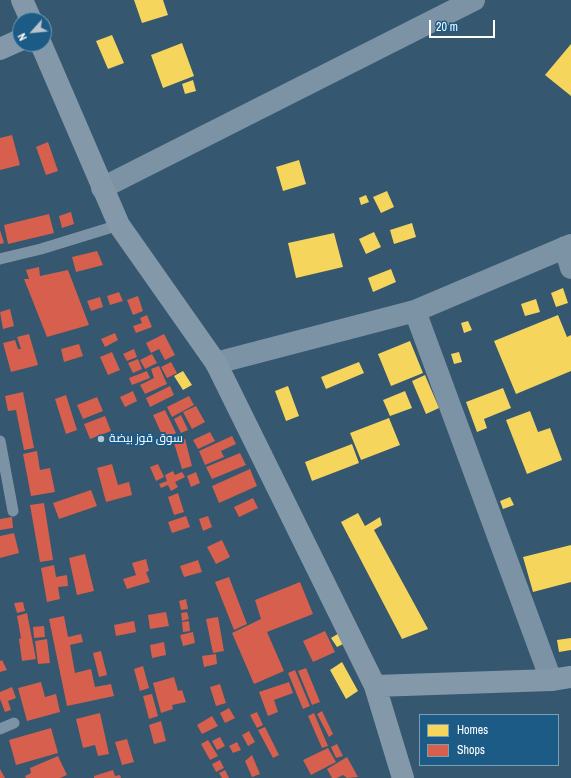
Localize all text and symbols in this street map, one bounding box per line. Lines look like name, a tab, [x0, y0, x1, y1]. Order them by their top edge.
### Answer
north arrow	[12, 12, 52, 52]
scale bar	[431, 12, 497, 38]
text: 20 m	[436, 19, 458, 35]
text: N	[14, 31, 30, 43]
place label: سوق قوز بيضة	[109, 432, 183, 446]
marker: سوق قوز بيضة	[96, 434, 106, 444]
legend	[419, 714, 559, 766]
text: Homes	[457, 722, 488, 738]
text: Shops	[457, 742, 485, 758]

